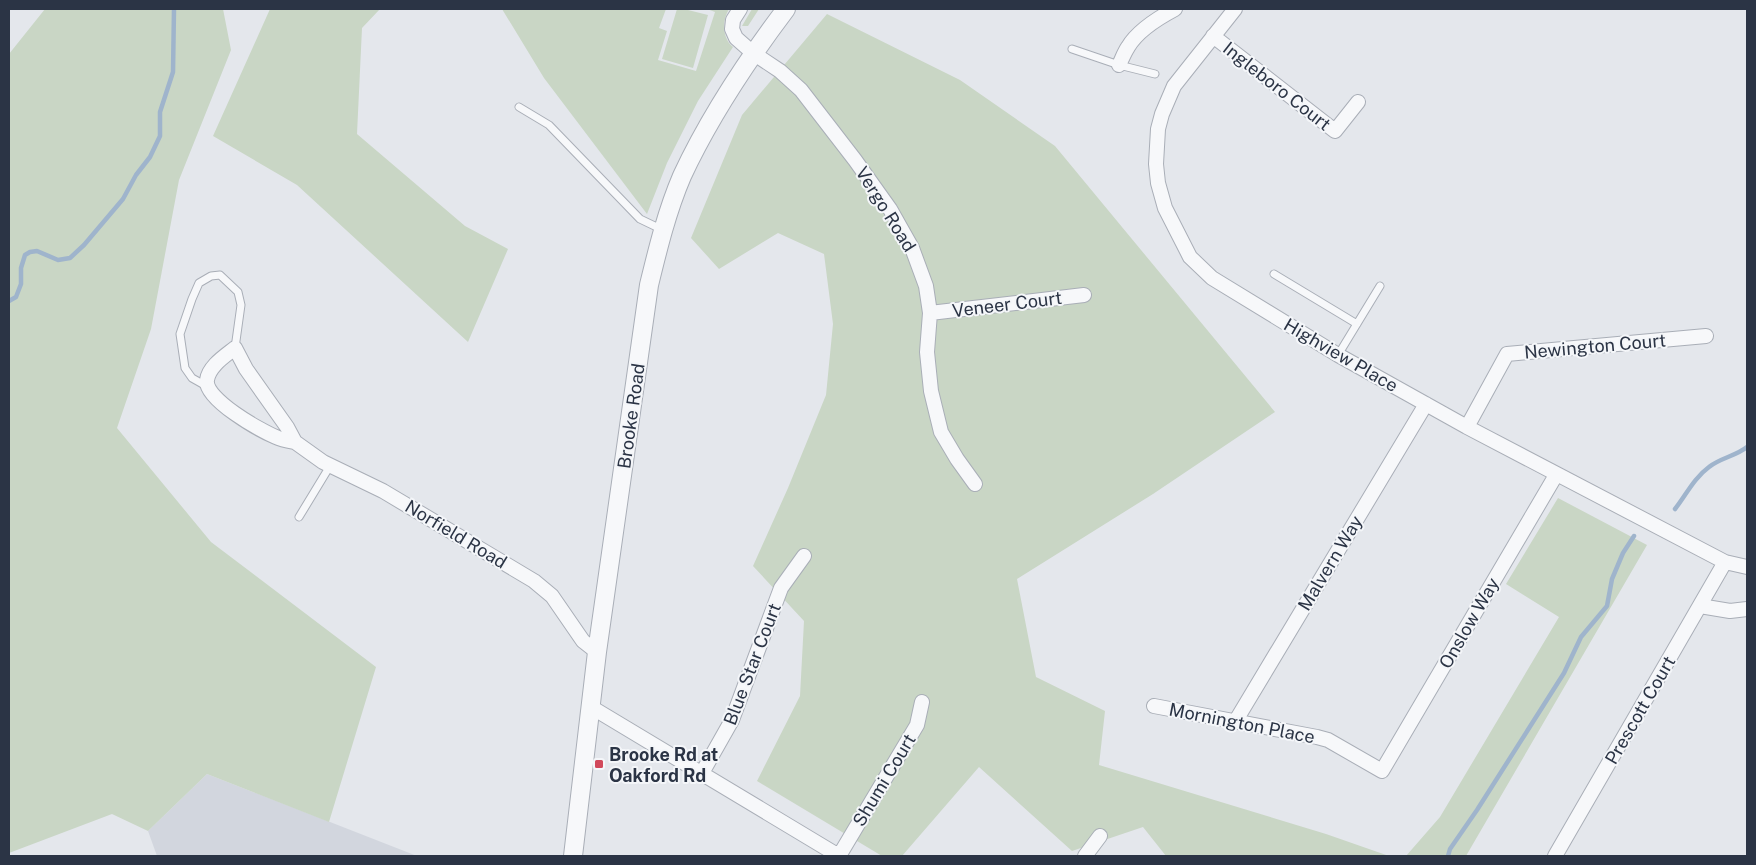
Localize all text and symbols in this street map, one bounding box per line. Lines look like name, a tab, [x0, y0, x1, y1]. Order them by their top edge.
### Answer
street label: Ingleboro Court	[1219, 37, 1335, 135]
street label: Vergo Road	[852, 163, 920, 255]
street label: Veneer Court	[951, 287, 1063, 321]
street label: Highview Place	[1280, 314, 1402, 396]
street label: Newington Court	[1523, 329, 1667, 363]
street label: Brooke Road	[613, 362, 649, 470]
street label: Norfield Road	[401, 495, 511, 573]
street label: Malvern Way	[1293, 511, 1367, 614]
street label: Onslow Way	[1435, 574, 1504, 672]
street label: Blue Star Court	[719, 600, 785, 728]
street label: Prescott Court	[1601, 652, 1679, 768]
street label: Mornington Place	[1167, 699, 1317, 747]
street label: Shumi Court	[848, 730, 920, 830]
place label: Brooke Rd at Oakford Rd	[609, 744, 718, 786]
marker: Brooke Rd at Oakford Rd	[593, 758, 605, 770]

